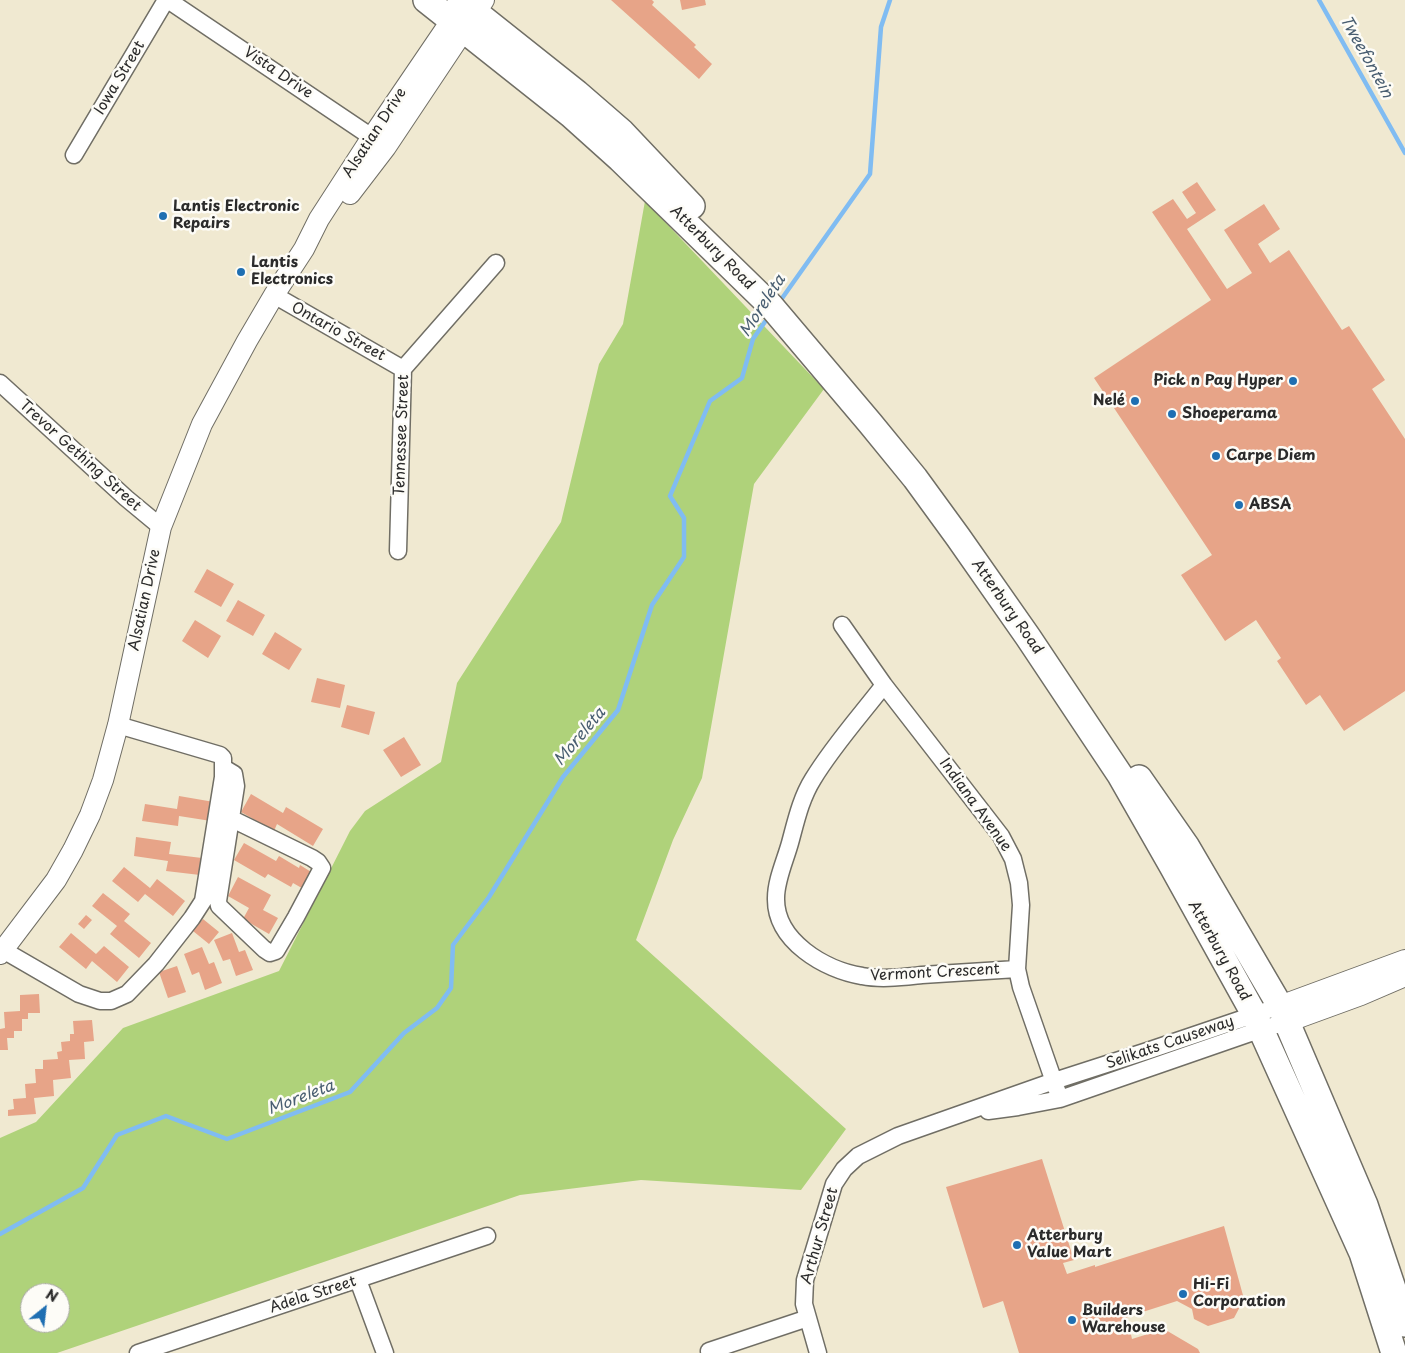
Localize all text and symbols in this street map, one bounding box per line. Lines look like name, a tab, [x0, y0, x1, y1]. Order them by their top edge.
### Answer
water label: Tweefontein	[1336, 13, 1396, 101]
street label: Iowa Street	[91, 38, 149, 118]
street label: Vista Drive	[240, 43, 316, 103]
street label: Alsatian Drive	[339, 85, 411, 181]
place label: Lantis Electronic Repairs	[173, 198, 299, 233]
street label: Atterbury Road	[666, 202, 758, 294]
marker: Lantis Electronic Repairs	[157, 210, 169, 222]
place label: Lantis Electronics	[251, 254, 333, 289]
marker: Lantis Electronics	[235, 266, 247, 278]
water label: Moreleta	[736, 272, 790, 340]
street label: Ontario Street	[288, 299, 388, 365]
place label: Pick n Pay Hyper	[1153, 372, 1283, 390]
street label: Tennessee Street	[391, 374, 413, 496]
marker: Pick n Pay Hyper	[1287, 375, 1299, 387]
place label: Nelé	[1093, 392, 1125, 410]
marker: Nelé	[1129, 395, 1141, 407]
street label: Trevor Gething Street	[15, 397, 145, 515]
place label: Shoeperama	[1182, 405, 1277, 423]
marker: Shoeperama	[1166, 408, 1178, 420]
place label: Carpe Diem	[1226, 447, 1316, 465]
marker: Carpe Diem	[1210, 450, 1222, 462]
place label: ABSA	[1249, 496, 1291, 514]
marker: ABSA	[1233, 499, 1245, 511]
street label: Alsatian Drive	[125, 547, 165, 653]
street label: Atterbury Road	[968, 556, 1046, 658]
water label: Moreleta	[550, 704, 610, 770]
street label: Indiana Avenue	[935, 755, 1015, 855]
street label: Atterbury Road	[1184, 898, 1254, 1004]
street label: Vermont Crescent	[870, 961, 1000, 985]
street label: Selikats Causeway	[1104, 1013, 1236, 1073]
water label: Moreleta	[265, 1077, 337, 1119]
street label: Arthur Street	[798, 1186, 842, 1286]
place label: Atterbury Value Mart	[1027, 1227, 1112, 1262]
marker: Atterbury Value Mart	[1011, 1239, 1023, 1251]
street label: Adela Street	[267, 1273, 359, 1317]
place label: Hi-Fi Corporation	[1193, 1276, 1286, 1311]
north arrow	[20, 1283, 70, 1333]
text: N	[42, 1283, 62, 1307]
marker: Hi-Fi Corporation	[1177, 1288, 1189, 1300]
place label: Builders Warehouse	[1082, 1302, 1166, 1337]
marker: Builders Warehouse	[1066, 1314, 1078, 1326]

